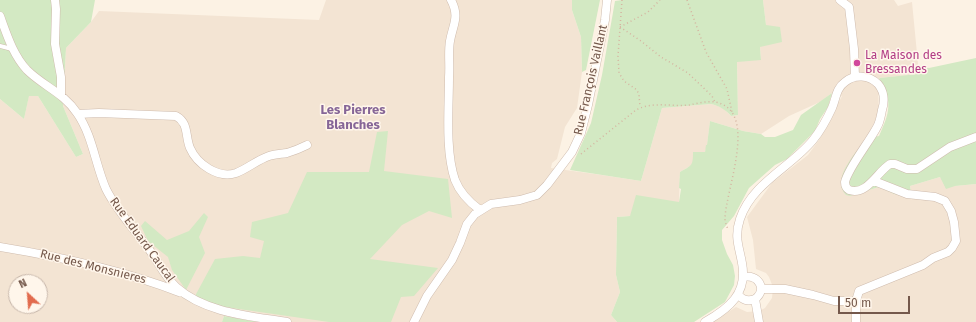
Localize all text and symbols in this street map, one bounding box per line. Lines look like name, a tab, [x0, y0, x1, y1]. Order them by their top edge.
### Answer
street label: Rue François Vaillant	[571, 23, 611, 137]
place label: La Maison des Bressandes	[865, 49, 942, 77]
marker: La Maison des Bressandes	[852, 58, 862, 68]
district label: Les Pierres Blanches	[320, 102, 386, 133]
street label: Rue Eduard Caucal	[106, 195, 178, 285]
street label: Rue des Monsnieres	[38, 247, 148, 287]
north arrow	[8, 274, 48, 314]
text: N	[17, 276, 29, 291]
scale bar	[840, 288, 912, 314]
text: 50 m	[845, 296, 871, 310]

